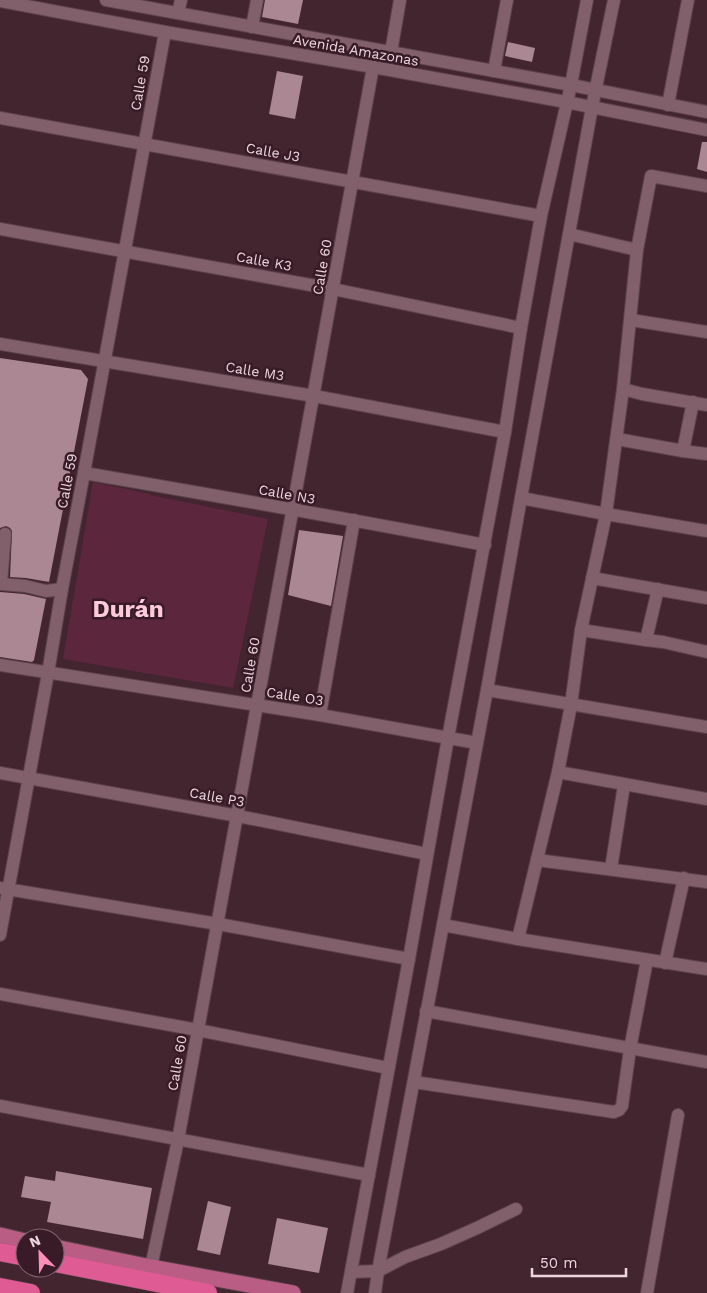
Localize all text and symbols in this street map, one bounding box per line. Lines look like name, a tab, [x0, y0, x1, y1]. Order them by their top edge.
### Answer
street label: Avenida Amazonas	[292, 31, 420, 69]
street label: Calle 59	[127, 54, 153, 112]
street label: Calle J3	[245, 139, 301, 165]
street label: Calle 60	[309, 238, 335, 296]
street label: Calle K3	[235, 248, 293, 274]
street label: Calle M3	[225, 358, 285, 384]
street label: Calle 59	[54, 452, 80, 510]
street label: Calle N3	[257, 481, 317, 507]
district label: Durán	[92, 595, 164, 623]
street label: Calle 60	[237, 636, 263, 694]
street label: Calle O3	[265, 684, 325, 708]
street label: Calle P3	[188, 784, 246, 810]
street label: Calle 60	[164, 1034, 190, 1092]
north arrow	[15, 1228, 65, 1278]
text: N	[27, 1232, 43, 1250]
scale bar	[532, 1246, 626, 1278]
text: 50 m	[540, 1254, 577, 1272]

